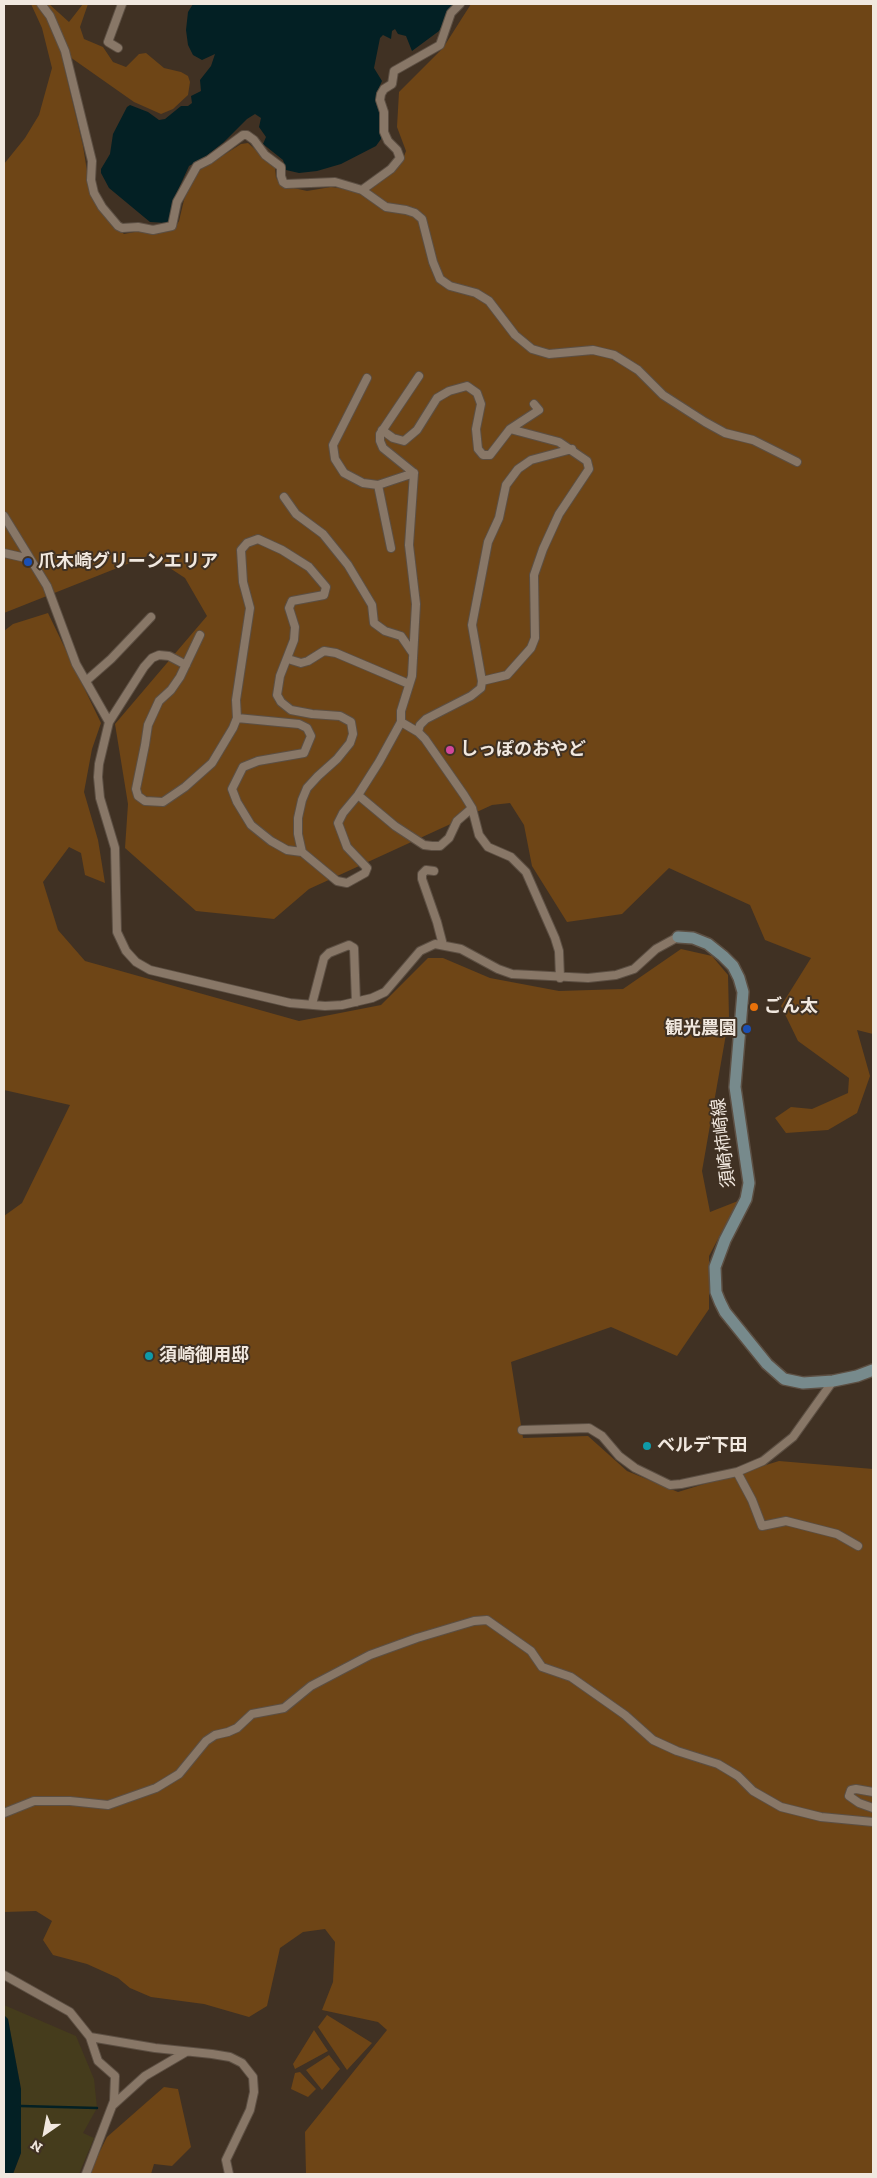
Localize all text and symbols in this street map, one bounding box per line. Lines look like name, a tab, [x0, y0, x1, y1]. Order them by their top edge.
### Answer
place label: 爪木崎グリーンエリア	[38, 551, 218, 573]
marker: 爪木崎グリーンエリア	[22, 556, 34, 568]
place label: しっぽのおやど	[460, 739, 586, 761]
marker: しっぽのおやど	[444, 744, 456, 756]
place label: ごん太	[764, 996, 818, 1018]
marker: ごん太	[748, 1001, 760, 1013]
place label: 観光農園	[665, 1018, 737, 1040]
marker: 観光農園	[741, 1023, 753, 1035]
street label: 須崎柿崎線	[708, 1097, 740, 1189]
place label: 須崎御用邸	[159, 1345, 249, 1367]
marker: 須崎御用邸	[143, 1350, 155, 1362]
place label: ベルデ下田	[657, 1435, 747, 1457]
marker: ベルデ下田	[641, 1440, 653, 1452]
north arrow	[20, 2108, 70, 2158]
text: N	[27, 2136, 46, 2156]

